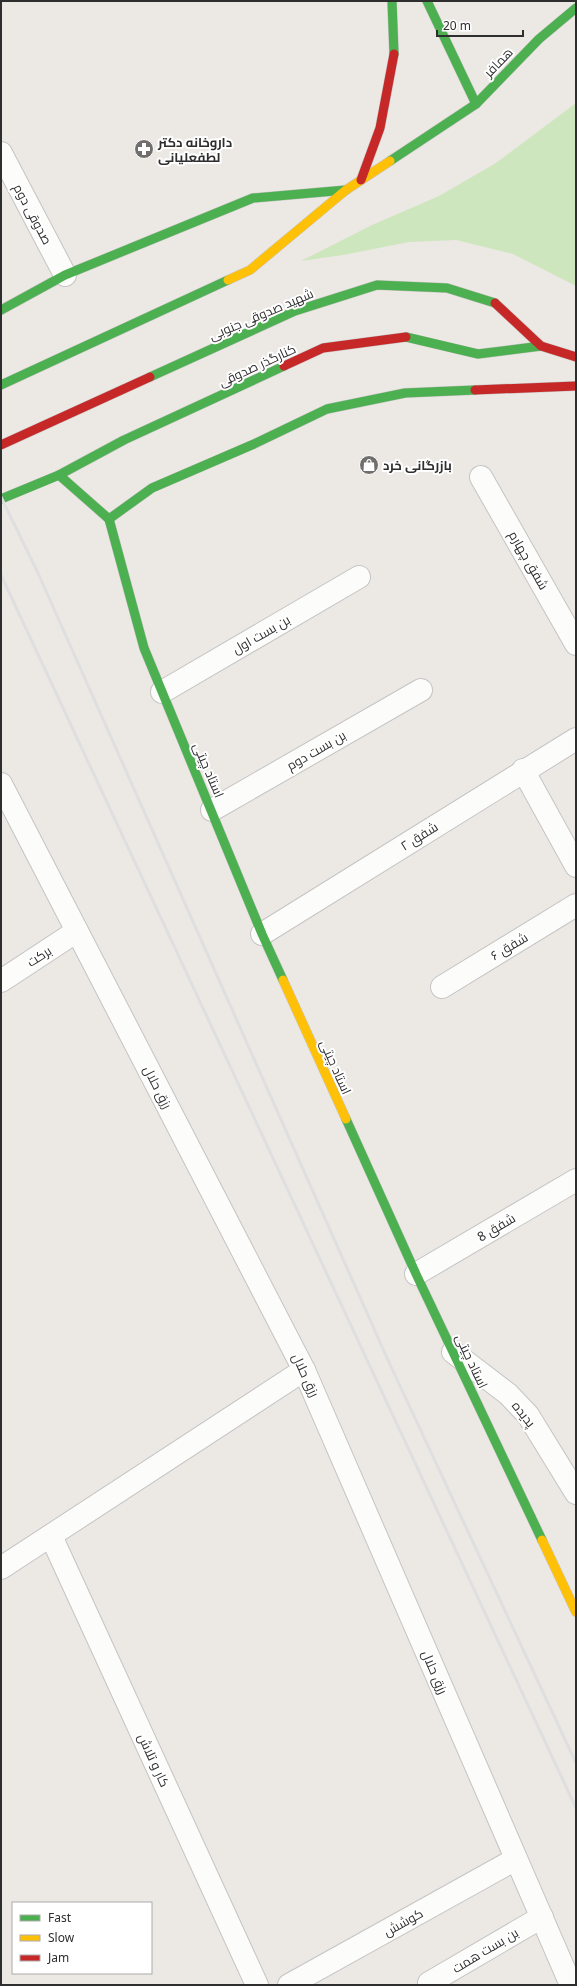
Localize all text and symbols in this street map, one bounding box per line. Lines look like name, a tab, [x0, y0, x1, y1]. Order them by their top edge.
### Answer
scale bar	[437, 12, 523, 38]
text: 20 m	[443, 17, 471, 34]
street label: همافر	[479, 43, 517, 81]
place label: داروخانه دکتر لطفعلیانی	[157, 133, 232, 166]
pharmacy icon: داروخانه دکتر لطفعلیانی	[133, 138, 155, 160]
street label: صدوقی دوم	[9, 180, 57, 248]
street label: شهید صدوقی جنوبی	[206, 284, 316, 344]
street label: کنارگذر صدوقی	[215, 339, 299, 391]
shop icon: بازرگانی خرد	[358, 454, 380, 476]
place label: بازرگانی خرد	[383, 456, 452, 474]
street label: شفق چهارم	[504, 527, 553, 593]
street label: بن بست اول	[229, 610, 293, 658]
street label: بن بست دوم	[283, 726, 350, 775]
street label: استاد چیتی	[188, 740, 229, 801]
street label: شفق ۲	[397, 818, 441, 854]
street label: شفق ۶	[487, 928, 531, 964]
street label: برکت	[23, 941, 55, 971]
street label: استاد چیتی	[315, 1037, 356, 1098]
street label: رزق حلال	[140, 1062, 176, 1112]
street label: شفق 8	[474, 1209, 518, 1245]
street label: استاد چیتی	[451, 1331, 492, 1391]
street label: رزق حلال	[288, 1350, 324, 1400]
street label: پدیده	[507, 1397, 540, 1432]
street label: رزق حلال	[418, 1647, 452, 1697]
street label: کار و تلاش	[134, 1730, 174, 1790]
legend	[12, 1902, 152, 1974]
street label: کوشش	[380, 1904, 426, 1940]
text: Fast	[48, 1909, 72, 1926]
street label: بن بست همت	[449, 1923, 521, 1977]
text: Slow	[48, 1929, 75, 1946]
text: Jam	[47, 1949, 69, 1966]

